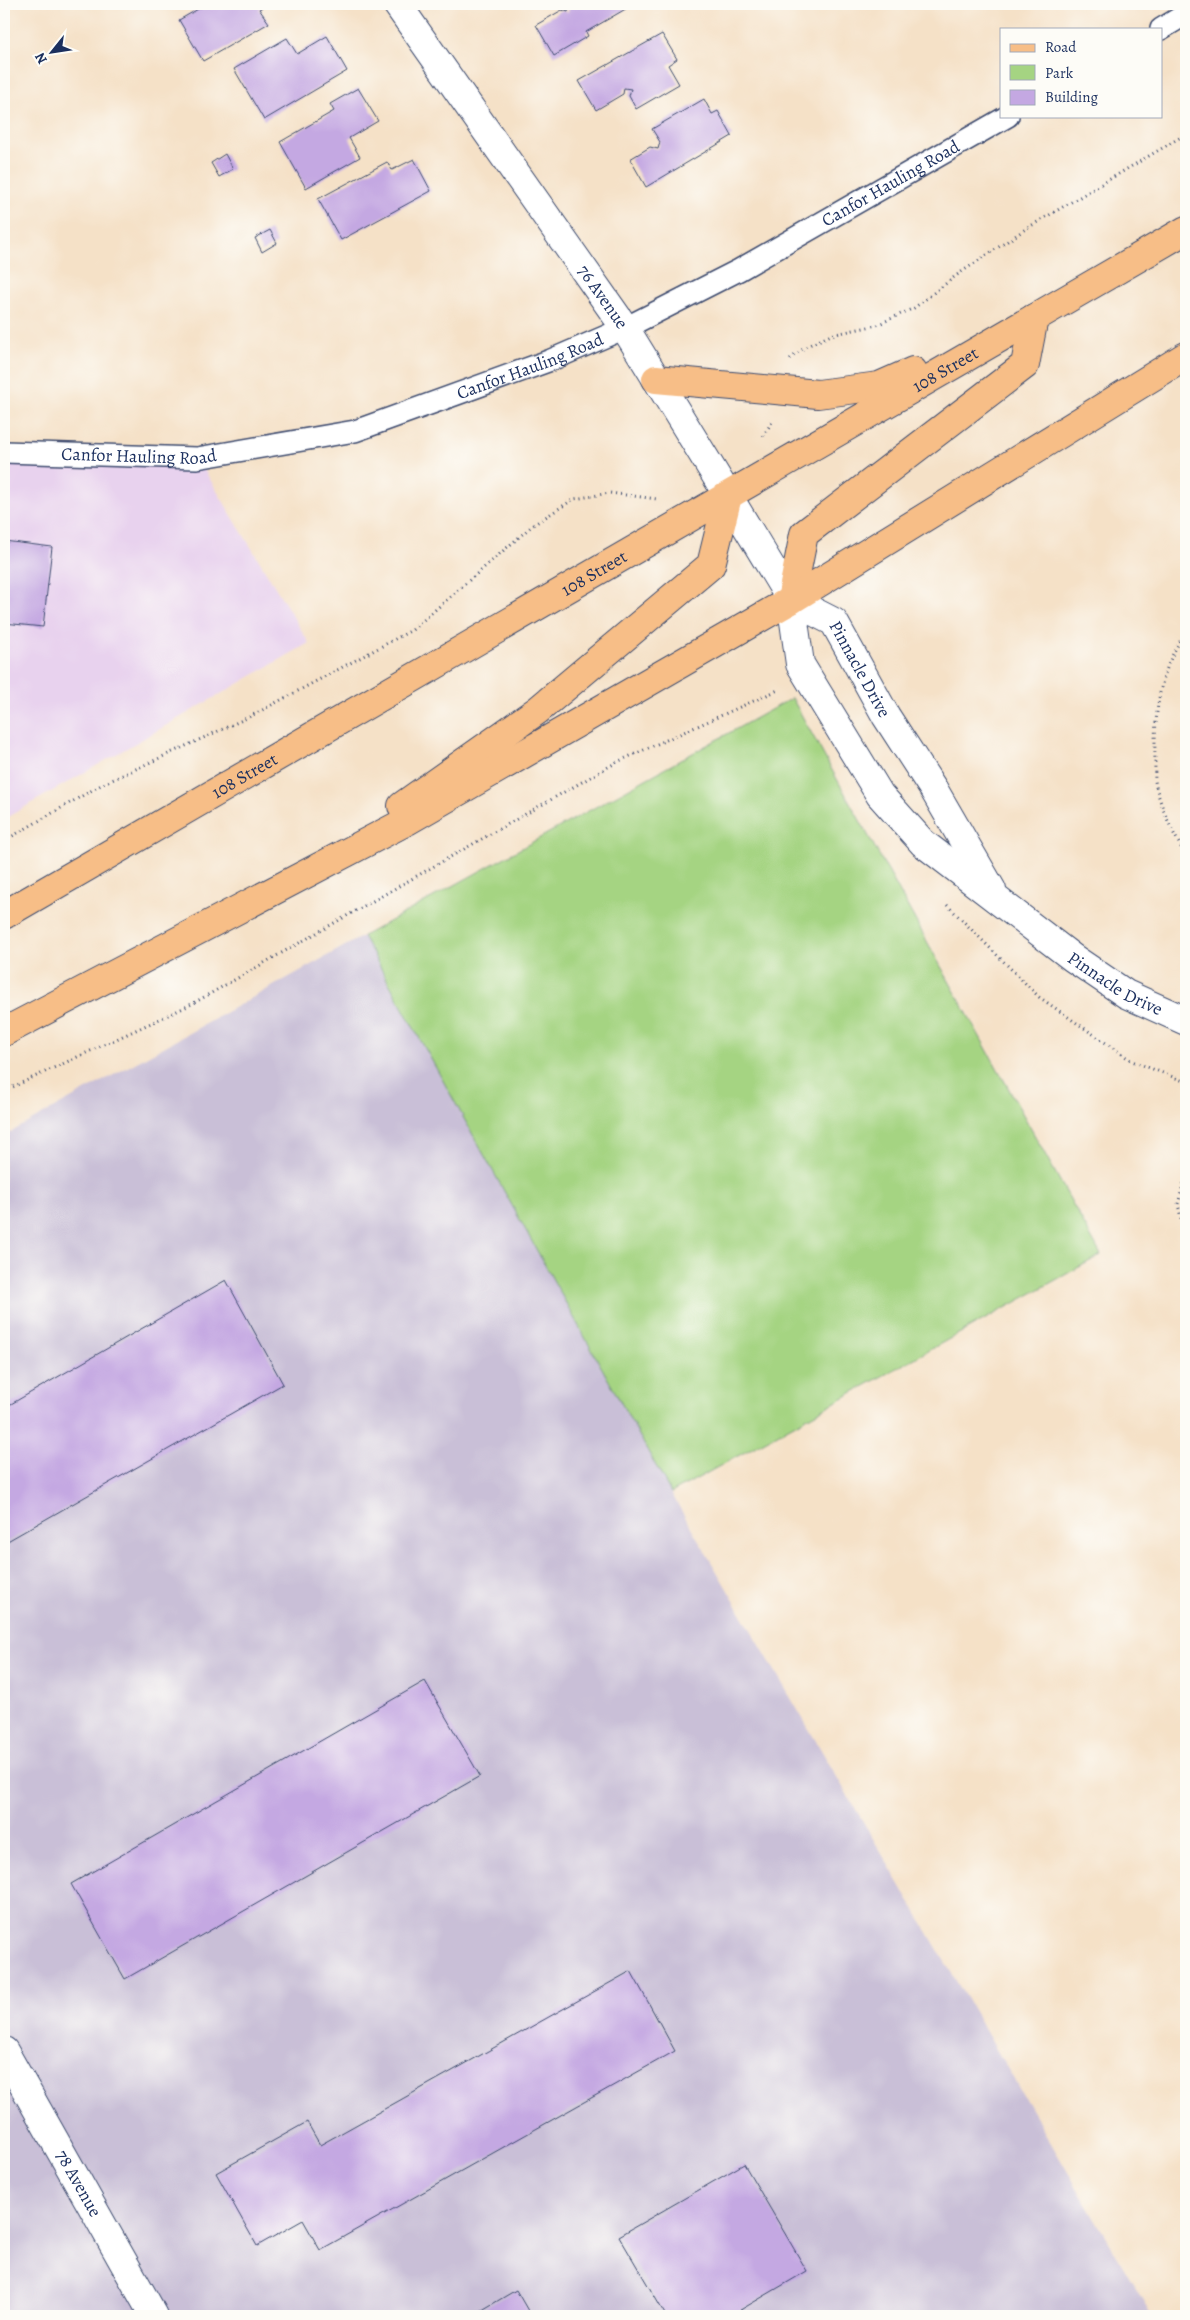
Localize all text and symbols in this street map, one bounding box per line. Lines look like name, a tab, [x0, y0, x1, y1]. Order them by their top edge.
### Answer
north arrow	[28, 28, 78, 78]
legend	[1000, 28, 1162, 118]
text: Road	[1045, 37, 1077, 57]
text: N	[30, 49, 52, 67]
text: Park	[1045, 63, 1074, 83]
text: Building	[1045, 87, 1098, 107]
street label: Canfor Hauling Road	[817, 134, 964, 232]
street label: 76 Avenue	[572, 260, 634, 334]
street label: Canfor Hauling Road	[453, 327, 607, 405]
street label: 108 Street	[908, 341, 983, 398]
street label: Canfor Hauling Road	[61, 442, 219, 470]
street label: 108 Street	[557, 544, 631, 602]
street label: Pinnacle Drive	[824, 616, 896, 722]
street label: 108 Street	[207, 747, 282, 804]
street label: Pinnacle Drive	[1063, 946, 1167, 1021]
street label: 78 Avenue	[50, 2145, 107, 2221]

